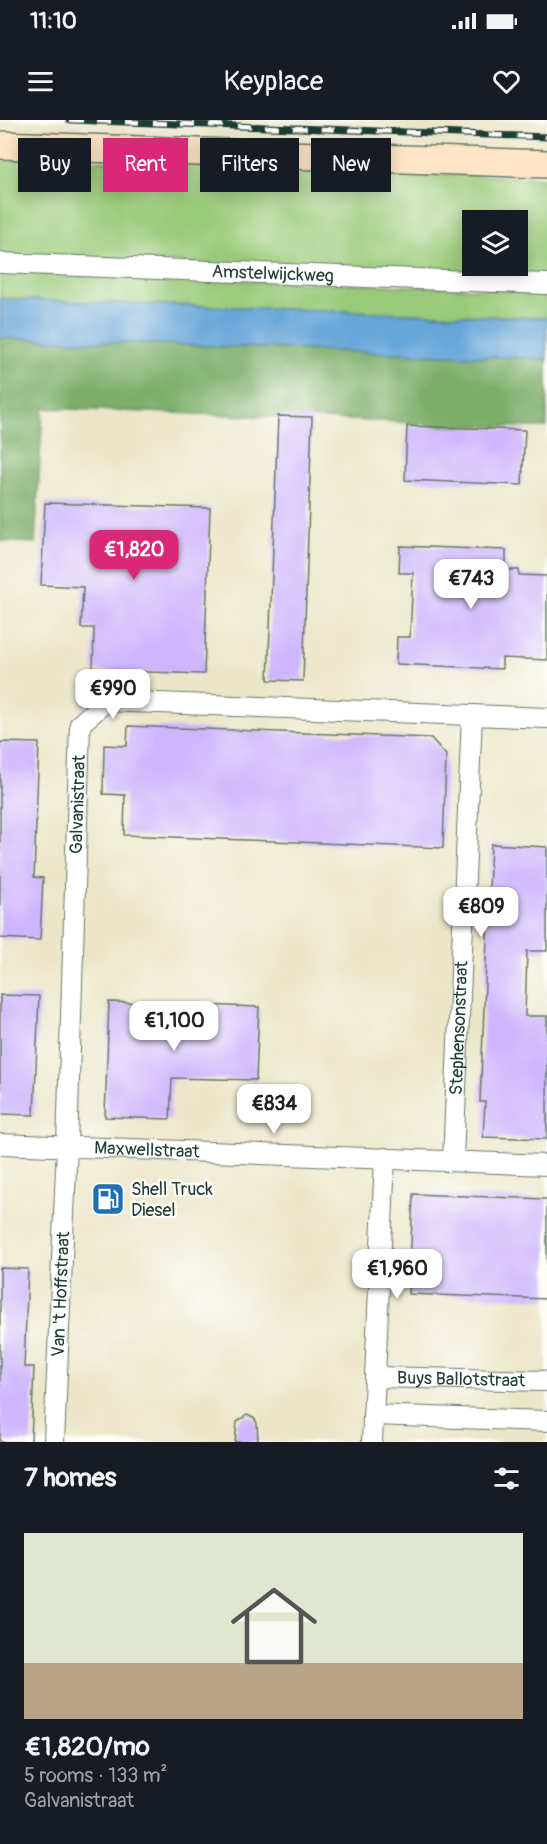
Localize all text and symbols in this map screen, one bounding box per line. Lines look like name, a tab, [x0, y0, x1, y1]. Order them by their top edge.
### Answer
text: 11:10	[30, 7, 77, 35]
icon: menu	[24, 65, 57, 98]
text: Keyplace	[224, 65, 323, 98]
icon: heart	[490, 65, 523, 98]
chip: Buy	[18, 138, 91, 192]
chip: Rent	[103, 138, 188, 192]
chip: Filters	[200, 138, 299, 192]
chip: New	[311, 138, 391, 192]
map controls	[462, 210, 528, 276]
button: layers	[462, 210, 528, 276]
street label: Amstelwijckweg	[211, 260, 334, 288]
pin: €1,820	[85, 530, 183, 581]
text: €1,820	[103, 537, 165, 562]
pin: €743	[435, 559, 507, 610]
text: €743	[448, 566, 494, 591]
pin: €990	[77, 669, 149, 720]
text: €990	[89, 676, 137, 701]
street label: Galvanistraat	[65, 754, 91, 854]
pin: €809	[445, 887, 517, 938]
text: €809	[457, 894, 505, 919]
street label: Stephensonstraat	[445, 960, 474, 1096]
pin: €1,100	[125, 1001, 223, 1052]
text: €1,100	[143, 1008, 205, 1033]
pin: €834	[238, 1084, 310, 1135]
text: €834	[251, 1091, 297, 1116]
street label: Maxwellstraat	[94, 1137, 201, 1164]
place label: Shell Truck Diesel	[131, 1178, 213, 1222]
fuel station icon: Shell Truck Diesel	[90, 1181, 126, 1217]
street label: Van 't Hoffstraat	[47, 1230, 75, 1357]
pin: €1,960	[348, 1249, 446, 1300]
text: €1,960	[366, 1256, 428, 1281]
street label: Buys Ballotstraat	[397, 1367, 526, 1393]
text: 7 homes	[24, 1462, 116, 1494]
icon: filters	[490, 1462, 523, 1495]
icon: home	[220, 1572, 328, 1680]
text: €1,820/mo	[24, 1731, 150, 1763]
text: 5 rooms · 133 m²	[24, 1763, 167, 1788]
text: Galvanistraat	[24, 1788, 134, 1813]

